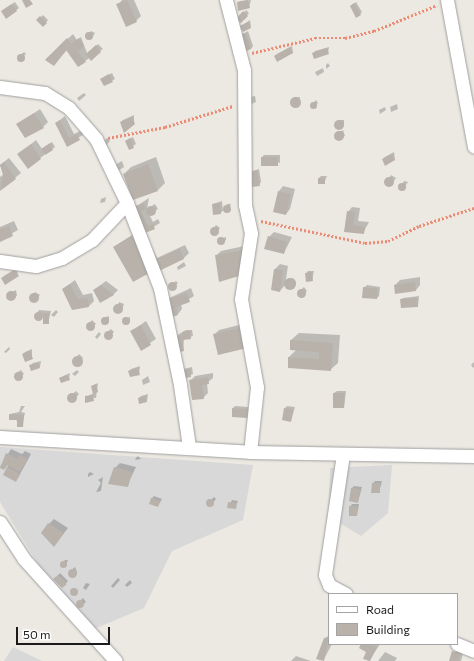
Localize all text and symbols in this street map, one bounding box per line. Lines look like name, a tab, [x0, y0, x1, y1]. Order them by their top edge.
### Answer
legend	[328, 593, 458, 645]
text: Road	[366, 602, 394, 616]
scale bar	[18, 619, 112, 645]
text: Building	[366, 622, 410, 636]
text: 50 m	[23, 627, 51, 641]

